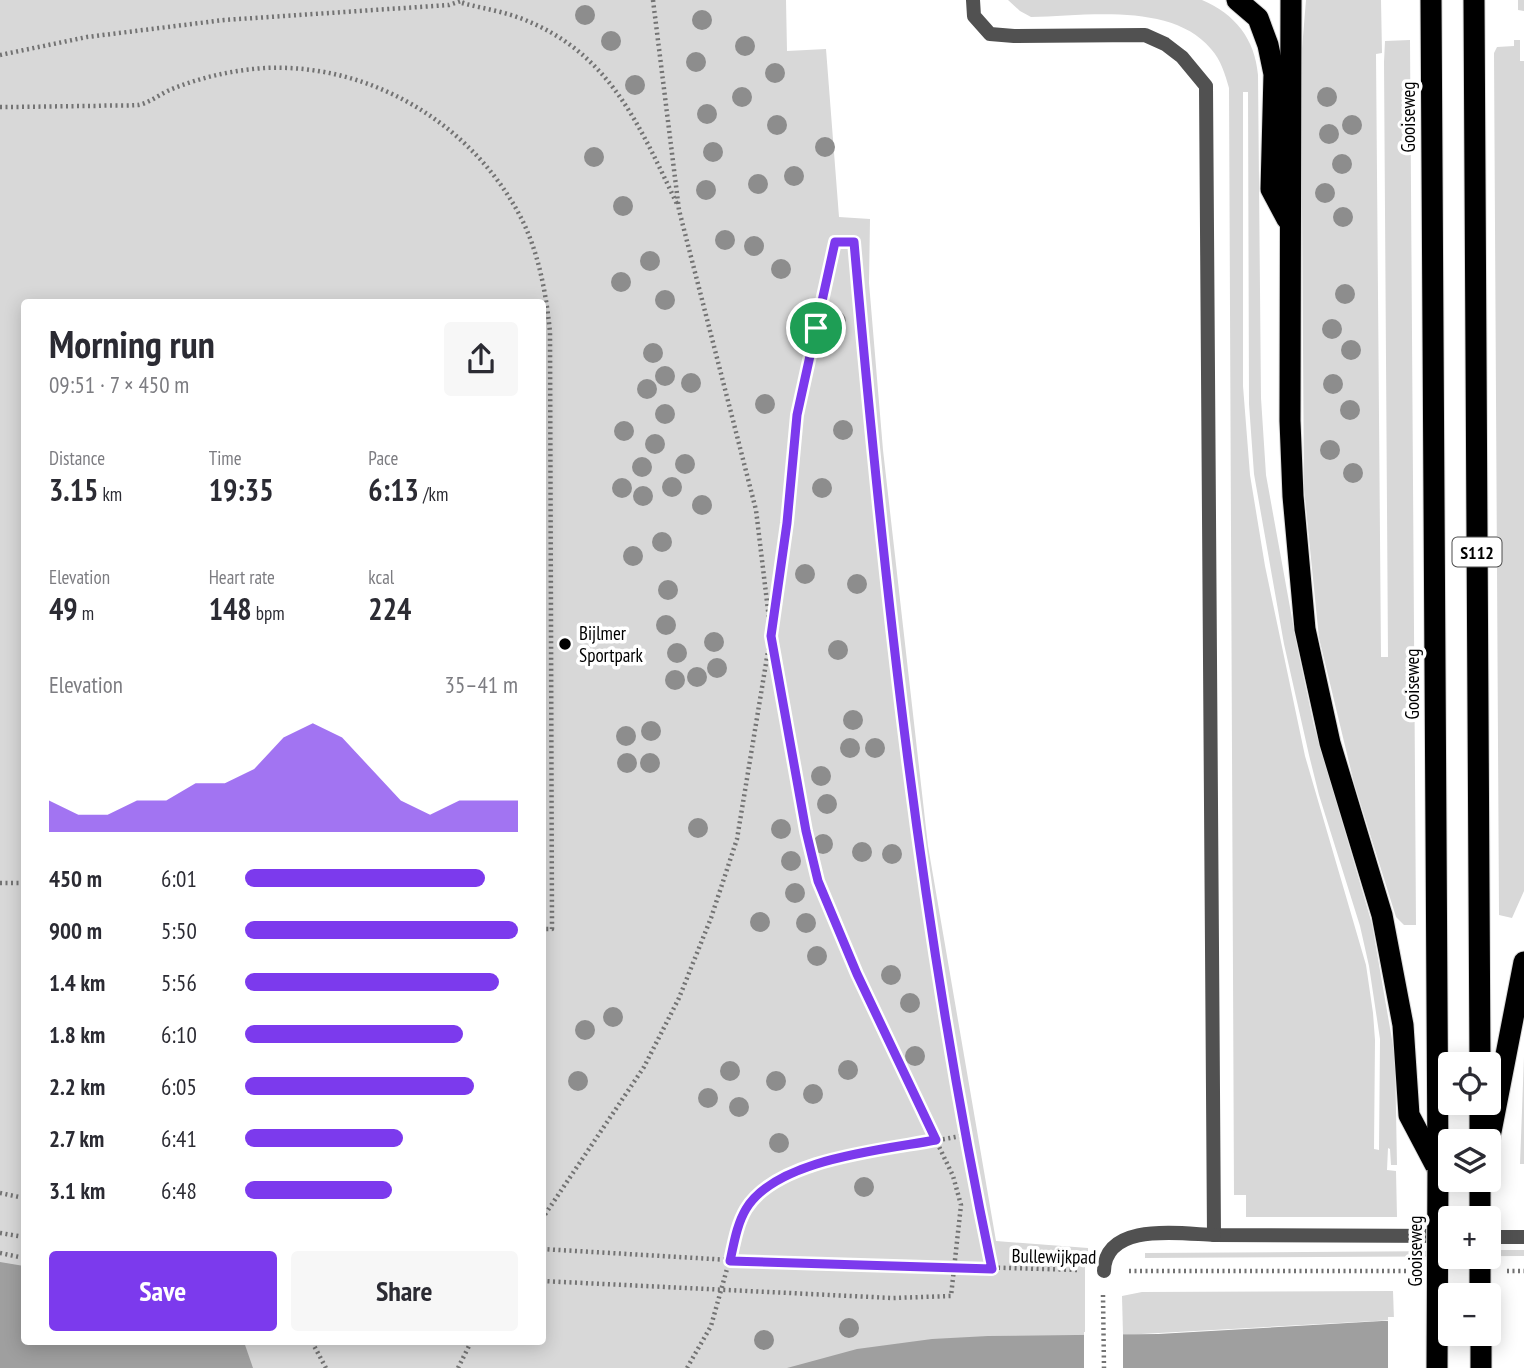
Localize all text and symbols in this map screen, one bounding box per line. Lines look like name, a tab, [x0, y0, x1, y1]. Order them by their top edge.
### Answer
street label: Gooiseweg	[1396, 82, 1420, 152]
pin	[786, 298, 846, 358]
icon: arrive	[797, 309, 835, 347]
text: Morning run	[49, 319, 215, 368]
button: share	[444, 322, 518, 396]
text: 09:51 · 7 × 450 m	[49, 370, 189, 399]
text: Distance	[49, 446, 105, 470]
text: Time	[209, 446, 242, 470]
text: Pace	[368, 446, 398, 470]
text: 3.15	[49, 470, 98, 509]
text: 19:35	[209, 470, 274, 509]
text: 6:13	[368, 470, 419, 509]
text: km	[98, 482, 122, 506]
text: /km	[419, 482, 448, 506]
road number: S112	[1452, 538, 1502, 566]
text: Elevation	[49, 565, 110, 589]
text: Heart rate	[209, 565, 275, 589]
text: kcal	[368, 565, 394, 589]
text: 49	[49, 589, 78, 628]
text: 148	[209, 589, 252, 628]
text: 224	[368, 589, 411, 628]
text: m	[78, 601, 94, 625]
text: bpm	[252, 601, 285, 625]
place label: Bijlmer Sportpark	[579, 621, 644, 667]
marker: Bijlmer Sportpark	[557, 636, 573, 652]
street label: Gooiseweg	[1400, 649, 1424, 719]
text: Elevation	[49, 670, 123, 699]
text: 35–41 m	[445, 670, 518, 699]
text: 450 m	[49, 864, 102, 893]
text: 6:01	[161, 864, 197, 893]
text: 900 m	[49, 916, 102, 945]
text: 5:50	[161, 916, 197, 945]
text: 1.4 km	[49, 968, 105, 997]
text: 5:56	[161, 968, 197, 997]
text: 1.8 km	[49, 1020, 105, 1049]
text: 6:10	[161, 1020, 197, 1049]
map controls	[1438, 1052, 1501, 1346]
button: locate	[1438, 1052, 1501, 1115]
text: 2.2 km	[49, 1072, 105, 1101]
text: 6:05	[161, 1072, 197, 1101]
text: 2.7 km	[49, 1124, 104, 1153]
text: 6:41	[161, 1124, 197, 1153]
button: layers	[1438, 1129, 1501, 1192]
text: 3.1 km	[49, 1176, 105, 1205]
text: 6:48	[161, 1176, 197, 1205]
button: +	[1438, 1206, 1501, 1269]
street label: Gooiseweg	[1403, 1216, 1427, 1286]
street label: Bullewijkpad	[1011, 1243, 1097, 1269]
button: Save	[49, 1251, 277, 1331]
button: Share	[291, 1251, 518, 1331]
button: −	[1438, 1283, 1501, 1346]

